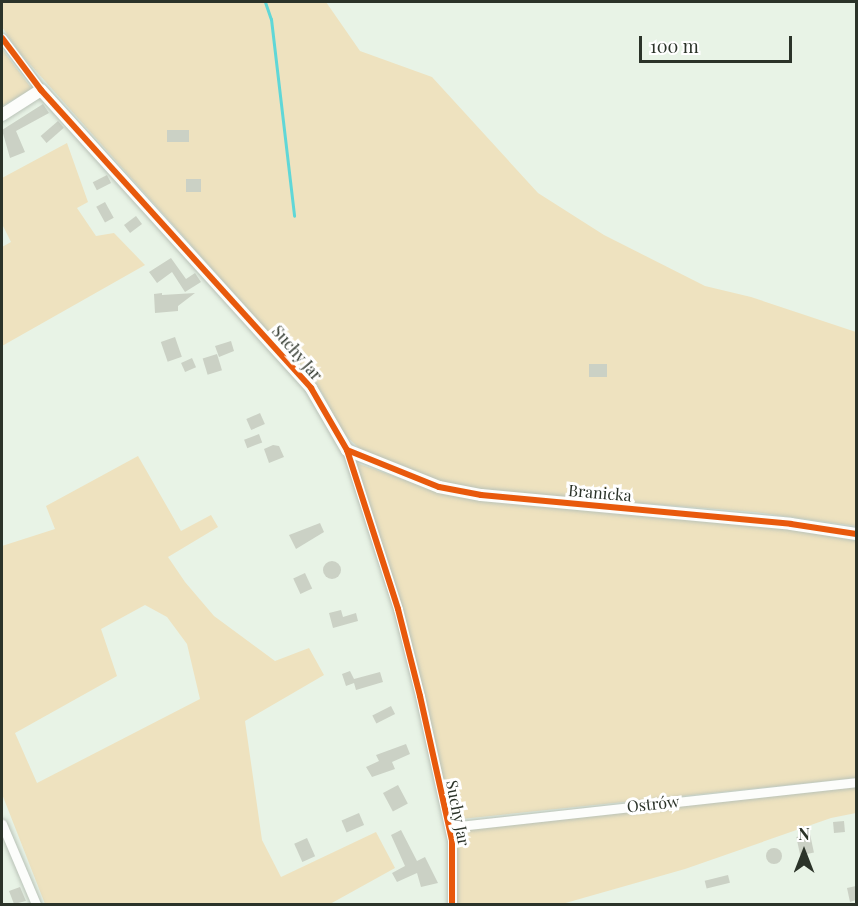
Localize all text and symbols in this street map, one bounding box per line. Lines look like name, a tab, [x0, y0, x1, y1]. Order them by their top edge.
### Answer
scale bar	[642, 24, 795, 62]
text: 100 m	[650, 34, 699, 58]
street label: Suchy Jar	[268, 321, 326, 385]
street label: Branicka	[567, 481, 633, 505]
street label: Suchy Jar	[442, 778, 474, 848]
street label: Ostrów	[626, 792, 680, 816]
north arrow	[774, 822, 834, 882]
text: N	[798, 823, 810, 844]

